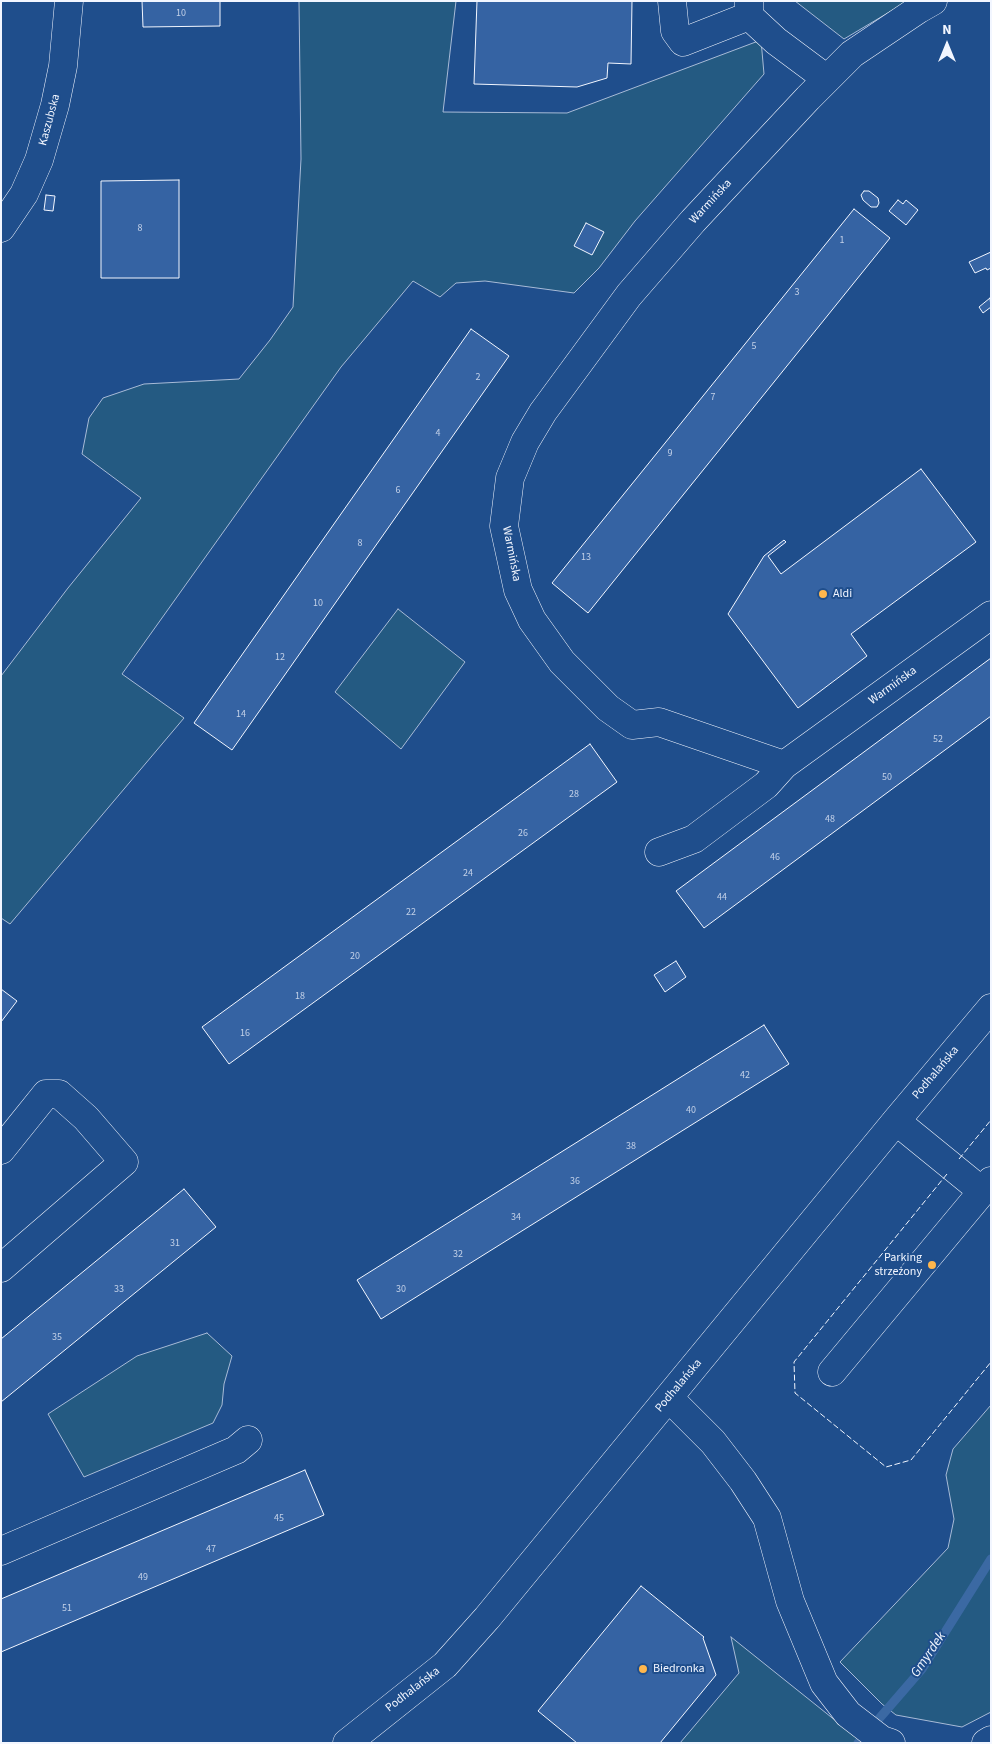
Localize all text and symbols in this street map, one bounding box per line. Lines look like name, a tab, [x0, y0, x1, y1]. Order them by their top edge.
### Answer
house number: 10	[176, 8, 186, 20]
north arrow	[922, 20, 972, 70]
text: N	[942, 20, 952, 40]
street label: Kaszubska	[36, 93, 64, 147]
street label: Warmińska	[687, 177, 735, 227]
house number: 8	[138, 223, 142, 235]
house number: 1	[840, 235, 844, 247]
house number: 3	[795, 287, 799, 299]
house number: 5	[752, 341, 756, 353]
house number: 2	[476, 372, 480, 384]
house number: 7	[711, 392, 715, 404]
house number: 4	[436, 428, 440, 440]
house number: 9	[668, 448, 672, 460]
house number: 6	[396, 485, 400, 497]
street label: Warmińska	[499, 525, 523, 583]
house number: 8	[358, 538, 362, 550]
house number: 13	[581, 552, 591, 564]
place label: Aldi	[833, 587, 852, 601]
marker: Aldi	[817, 588, 829, 600]
house number: 10	[313, 598, 323, 610]
house number: 12	[275, 652, 285, 664]
street label: Warmińska	[866, 664, 920, 708]
house number: 14	[236, 709, 246, 721]
house number: 52	[933, 734, 943, 746]
house number: 50	[882, 772, 892, 784]
house number: 28	[569, 789, 579, 801]
house number: 48	[825, 814, 835, 826]
house number: 26	[518, 828, 528, 840]
house number: 46	[770, 852, 780, 864]
house number: 24	[463, 868, 473, 880]
house number: 44	[717, 892, 727, 904]
house number: 22	[406, 907, 416, 919]
house number: 20	[350, 951, 360, 963]
house number: 18	[295, 991, 305, 1003]
house number: 16	[240, 1028, 250, 1040]
street label: Podhalańska	[910, 1044, 962, 1102]
house number: 42	[740, 1070, 750, 1082]
house number: 40	[686, 1105, 696, 1117]
house number: 38	[626, 1141, 636, 1153]
house number: 36	[570, 1176, 580, 1188]
house number: 34	[511, 1212, 521, 1224]
house number: 31	[170, 1238, 180, 1250]
house number: 32	[453, 1249, 463, 1261]
place label: Parking strzeżony	[874, 1251, 922, 1279]
marker: Parking strzeżony	[926, 1259, 938, 1271]
house number: 33	[114, 1284, 124, 1296]
house number: 30	[396, 1284, 406, 1296]
house number: 35	[52, 1332, 62, 1344]
street label: Podhalańska	[653, 1357, 705, 1415]
house number: 45	[274, 1513, 284, 1525]
house number: 47	[206, 1544, 216, 1556]
house number: 49	[138, 1572, 148, 1584]
house number: 51	[62, 1603, 72, 1615]
water label: Gmyrdek	[908, 1629, 950, 1681]
place label: Biedronka	[653, 1662, 705, 1676]
marker: Biedronka	[637, 1663, 649, 1675]
street label: Podhalańska	[383, 1664, 443, 1716]

